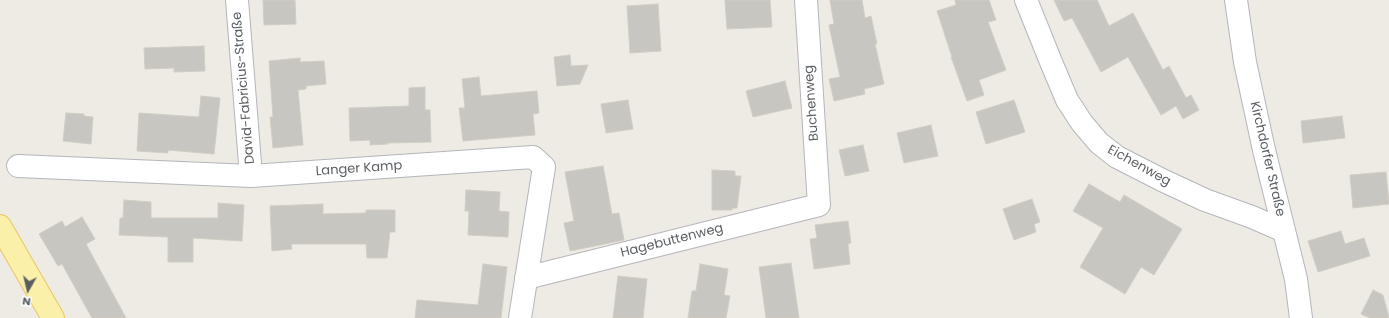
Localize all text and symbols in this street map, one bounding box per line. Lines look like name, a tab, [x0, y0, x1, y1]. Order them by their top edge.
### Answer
street label: David-Fabricius-Straße	[230, 11, 258, 165]
street label: Buchenweg	[802, 64, 822, 142]
street label: Kirchdorfer Straße	[1246, 100, 1288, 218]
street label: Eichenweg	[1105, 142, 1173, 190]
street label: Langer Kamp	[315, 158, 403, 180]
street label: Hagebuttenweg	[619, 221, 725, 261]
north arrow	[8, 270, 48, 310]
text: N	[21, 293, 32, 310]

